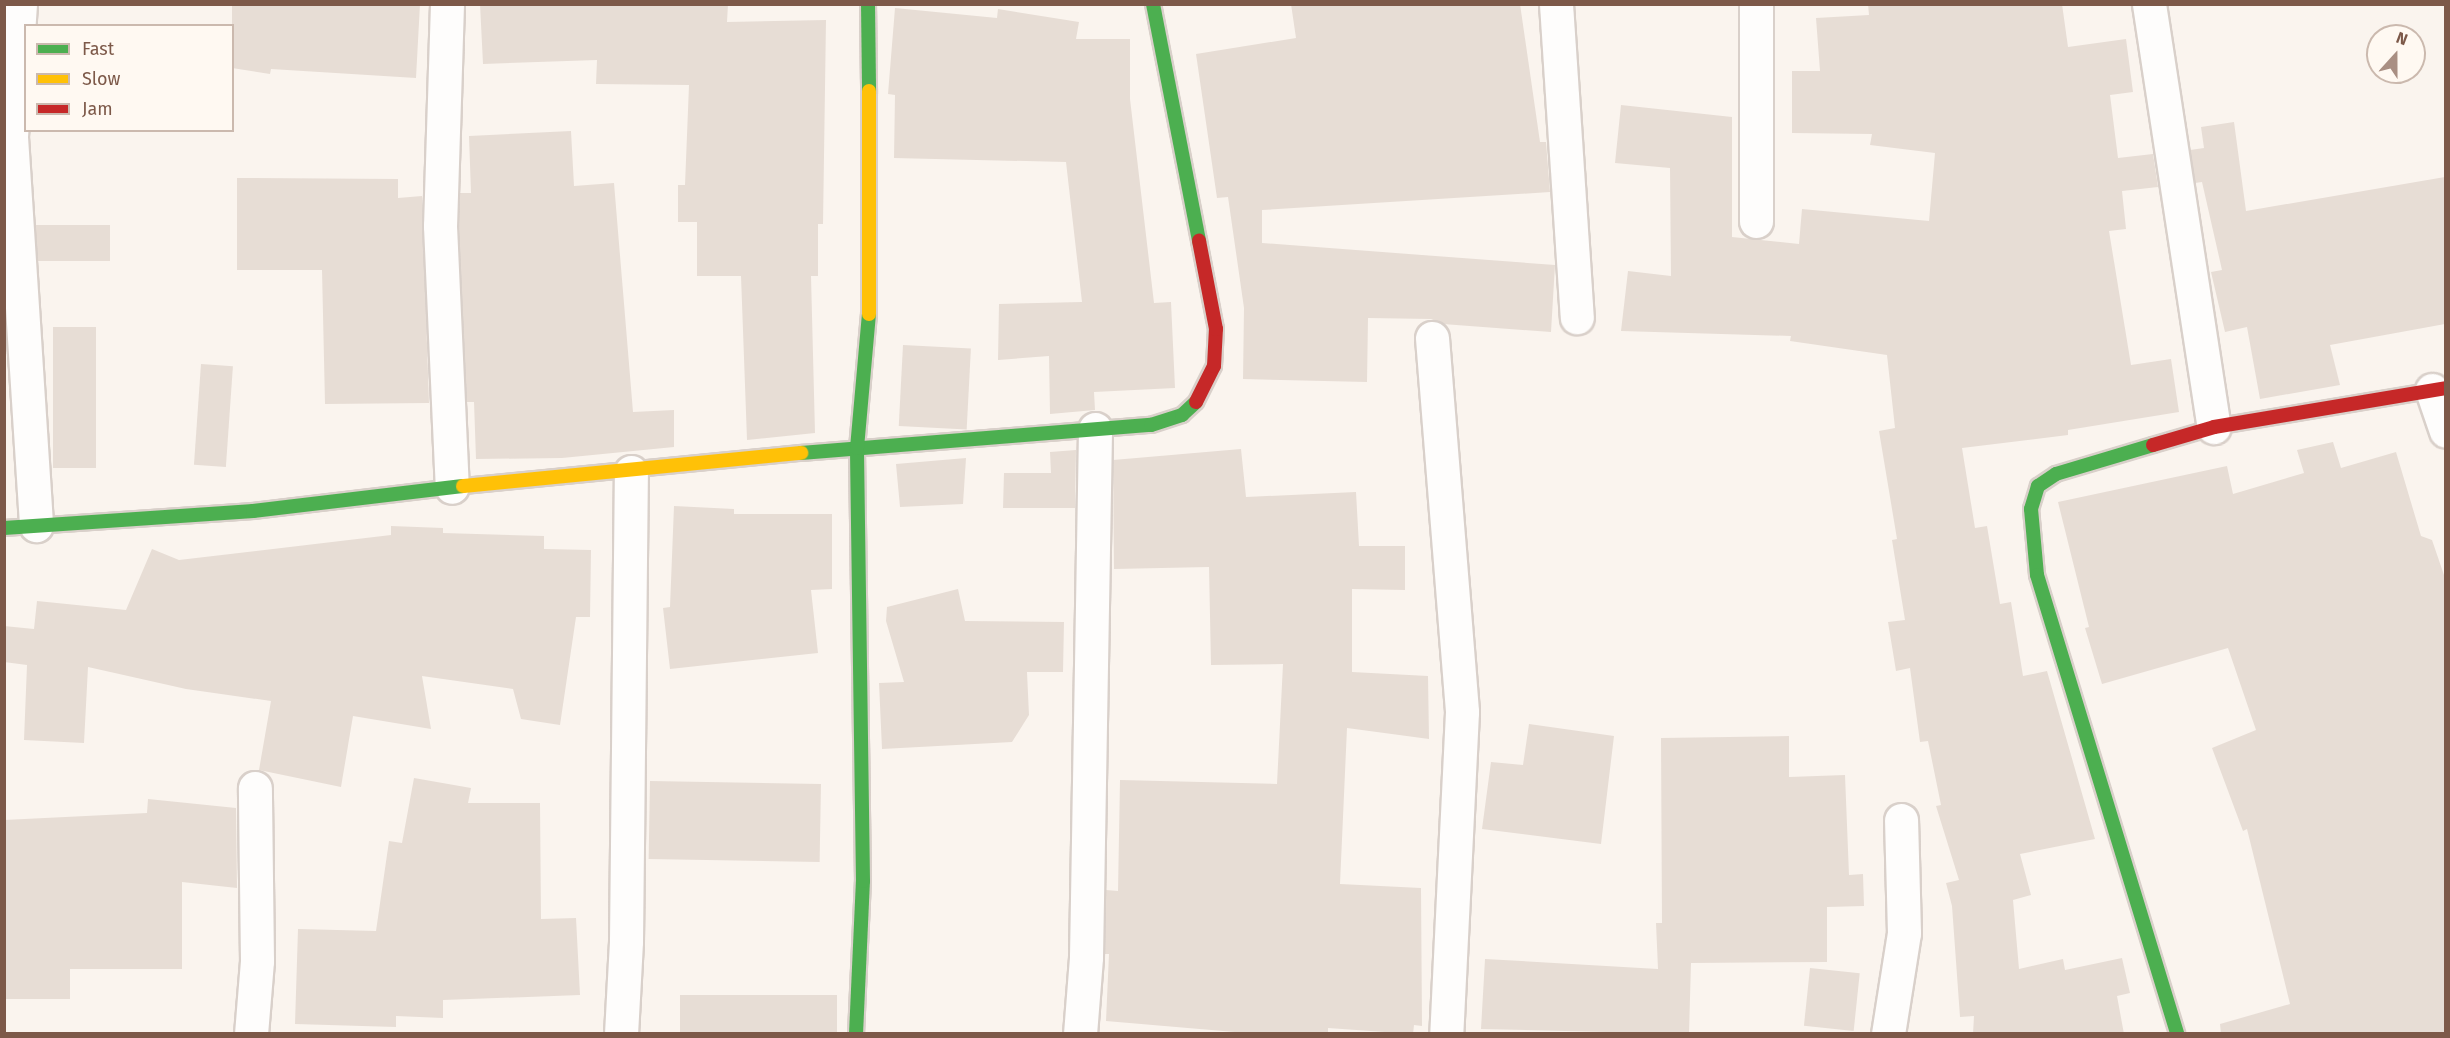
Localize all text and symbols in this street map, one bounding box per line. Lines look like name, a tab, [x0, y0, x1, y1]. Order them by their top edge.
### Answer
legend	[24, 24, 234, 132]
north arrow	[2366, 24, 2426, 84]
text: N	[2394, 28, 2410, 49]
text: Fast	[82, 38, 114, 60]
text: Slow	[82, 68, 120, 90]
text: Jam	[82, 98, 113, 120]

